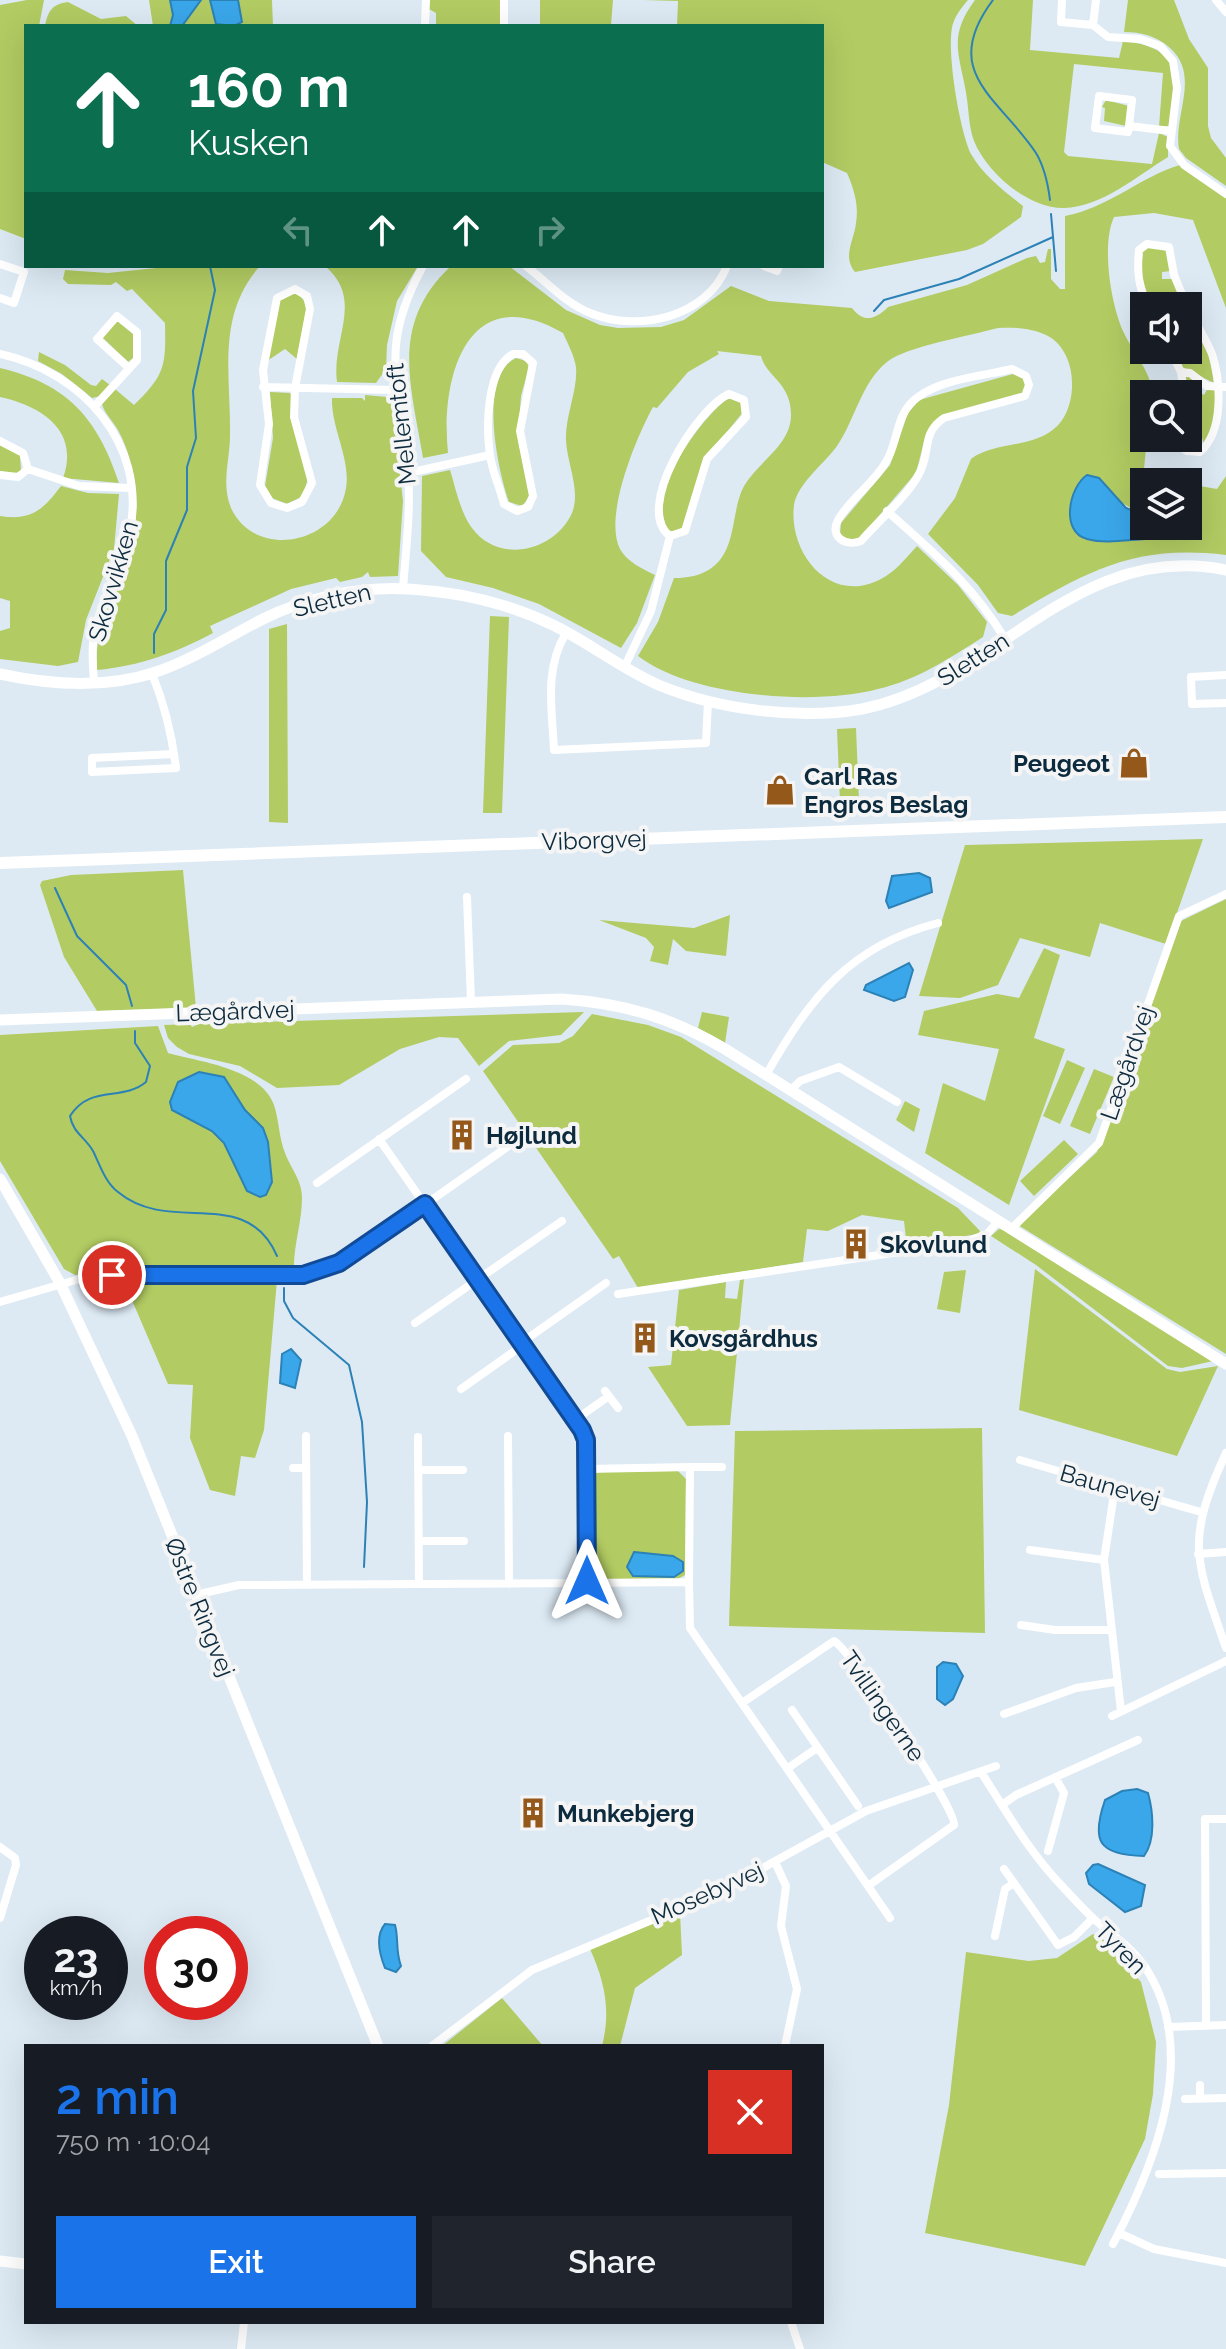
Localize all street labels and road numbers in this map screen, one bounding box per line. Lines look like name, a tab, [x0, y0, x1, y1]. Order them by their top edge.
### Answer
street label: Mellemtoft	[380, 362, 422, 486]
street label: Skovvikken	[82, 517, 144, 645]
street label: Sletten	[290, 577, 374, 623]
street label: Sletten	[932, 626, 1014, 692]
street label: Viborgvej	[541, 824, 647, 856]
street label: Lægårdvej	[175, 994, 295, 1028]
street label: Lægårdvej	[1094, 1002, 1160, 1124]
street label: Baunevej	[1057, 1458, 1163, 1514]
street label: Østre Ringvej	[159, 1533, 241, 1681]
street label: Tvillingerne	[834, 1645, 932, 1767]
street label: Mosebyvej	[646, 1855, 768, 1931]
street label: Tyren	[1089, 1916, 1153, 1980]

